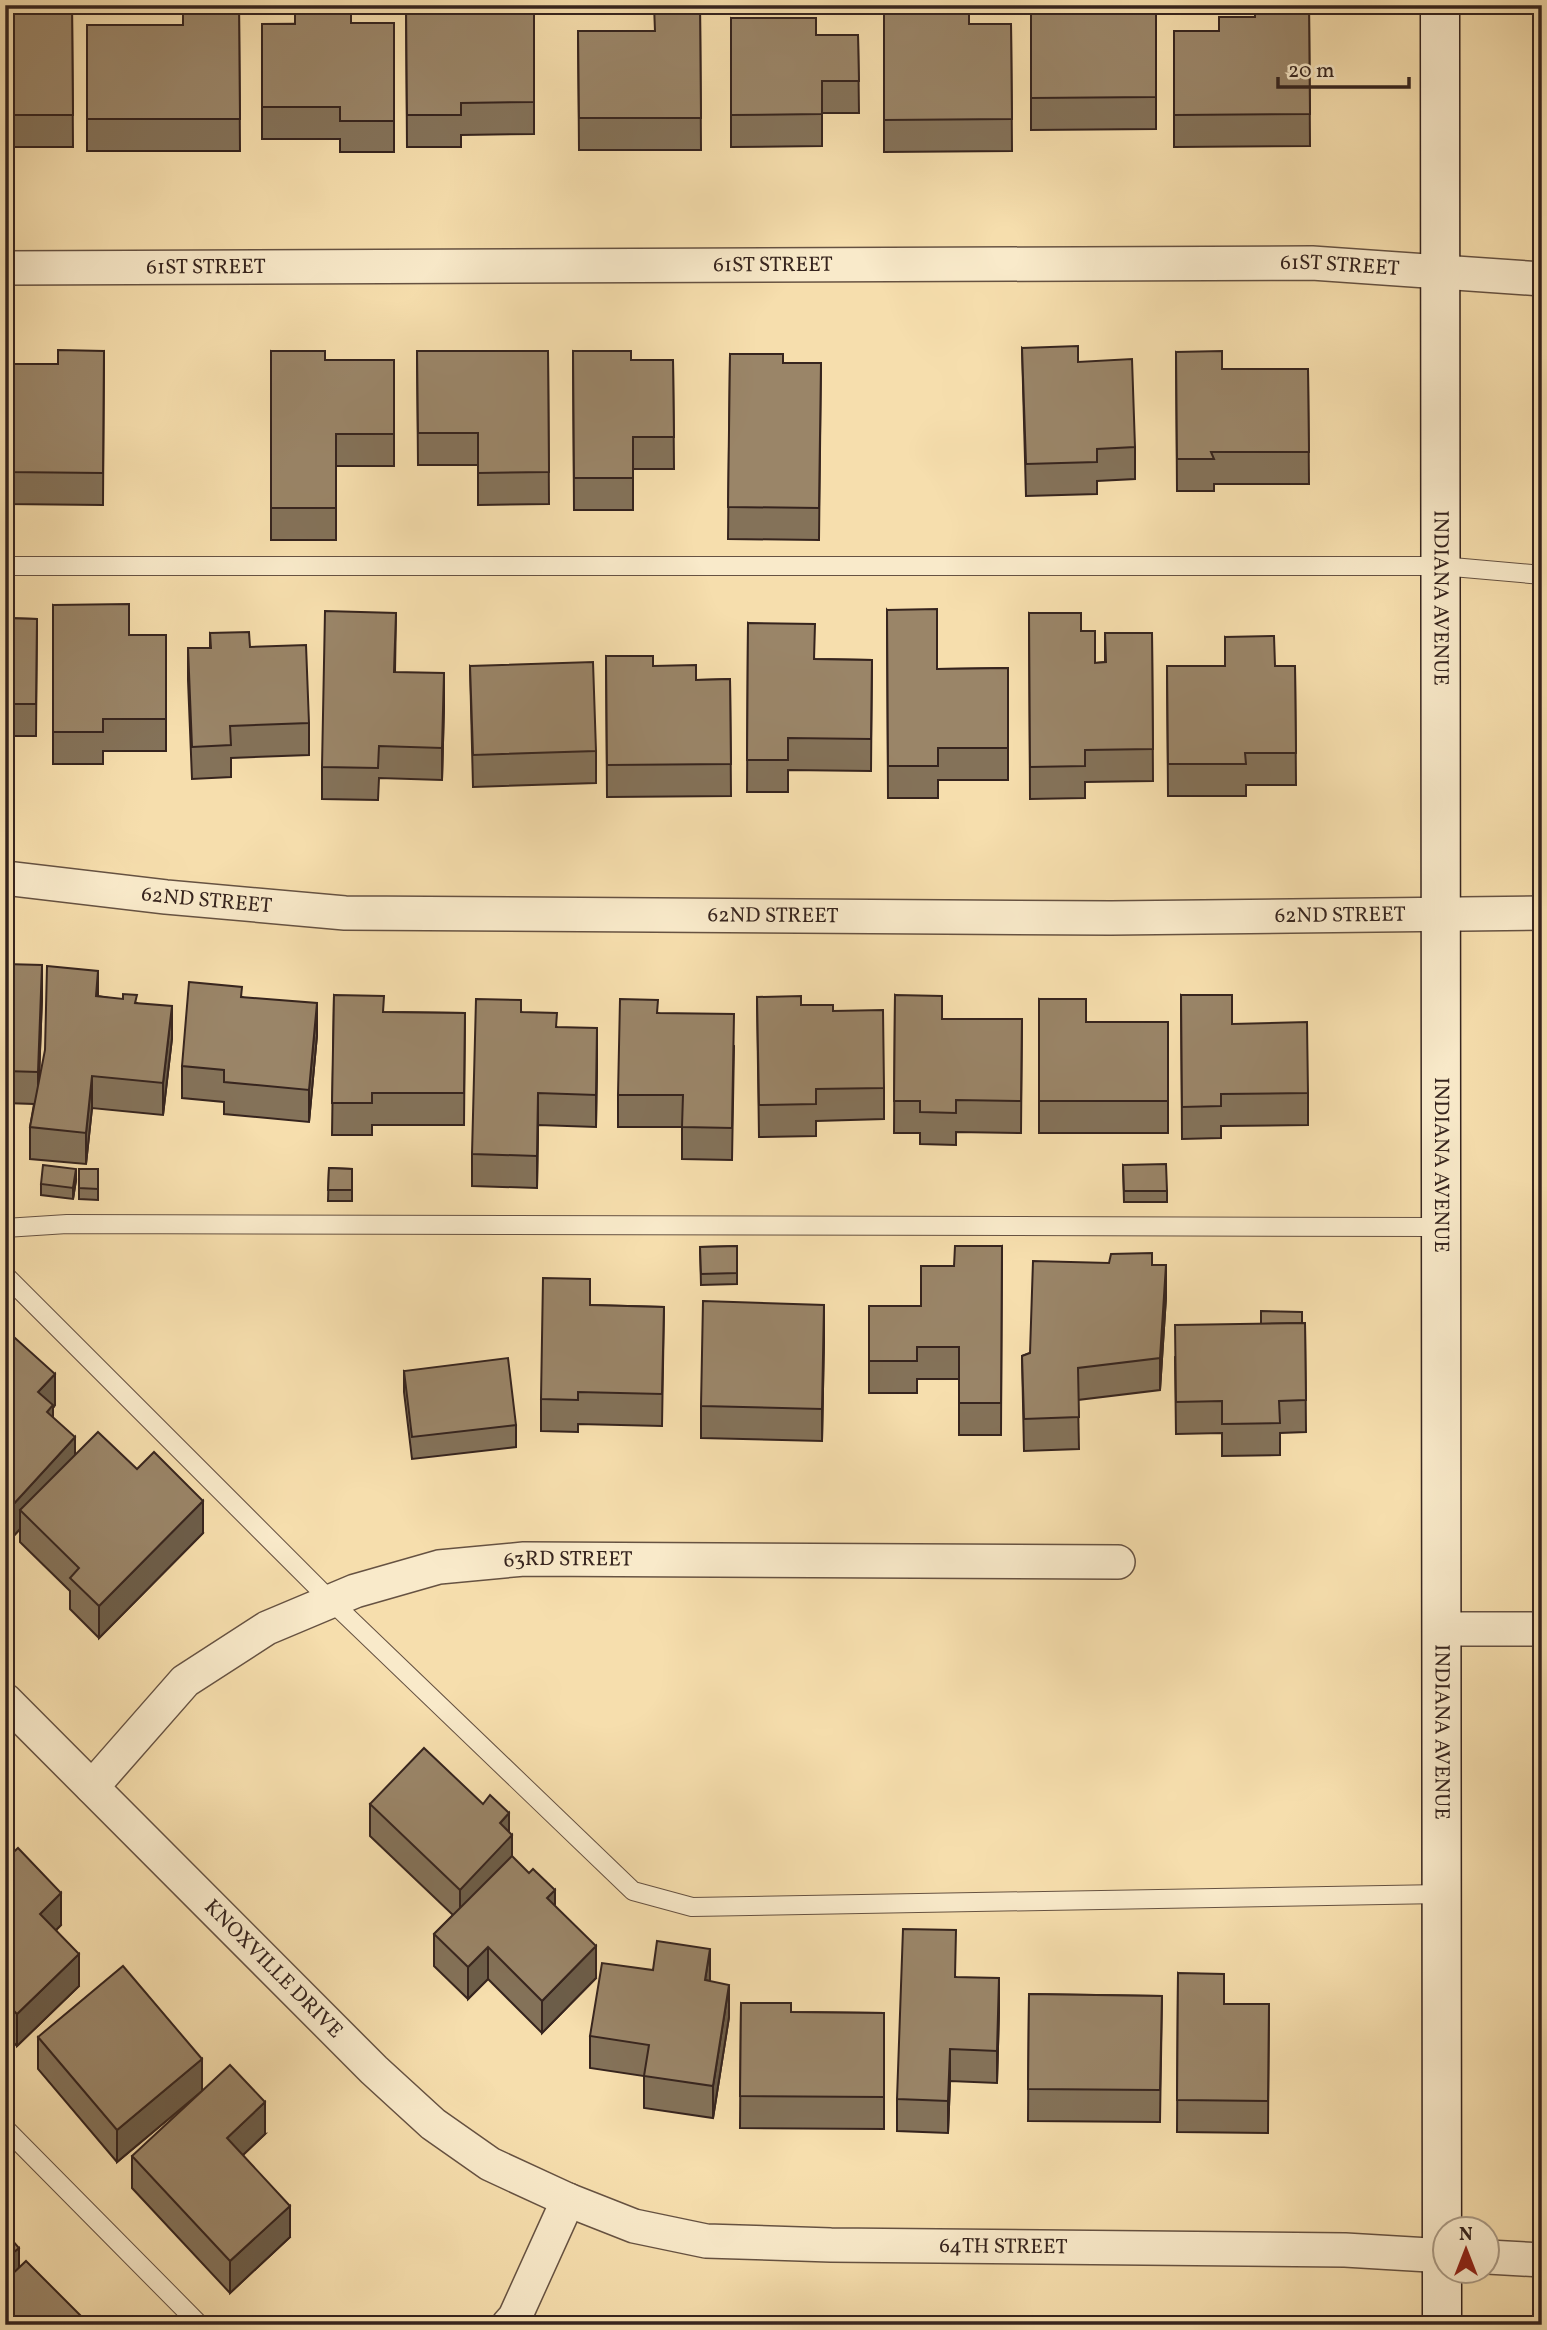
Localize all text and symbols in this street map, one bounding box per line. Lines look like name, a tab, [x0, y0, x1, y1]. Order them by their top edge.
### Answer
scale bar	[1278, 46, 1409, 90]
text: 20 m	[1288, 57, 1334, 86]
street label: 61ST STREET	[1280, 248, 1401, 284]
street label: 61ST STREET	[713, 250, 833, 280]
street label: 61ST STREET	[146, 253, 266, 282]
street label: INDIANA AVENUE	[1426, 510, 1455, 686]
street label: 62ND STREET	[140, 880, 273, 921]
street label: 62ND STREET	[1274, 900, 1406, 931]
street label: 62ND STREET	[708, 901, 839, 931]
street label: INDIANA AVENUE	[1426, 1077, 1456, 1253]
street label: 63RD STREET	[502, 1544, 633, 1575]
street label: INDIANA AVENUE	[1427, 1644, 1456, 1820]
street label: KNOXVILLE DRIVE	[198, 1893, 349, 2045]
north arrow	[1432, 2214, 1502, 2284]
text: N	[1459, 2222, 1473, 2248]
street label: 64TH STREET	[939, 2232, 1068, 2262]

